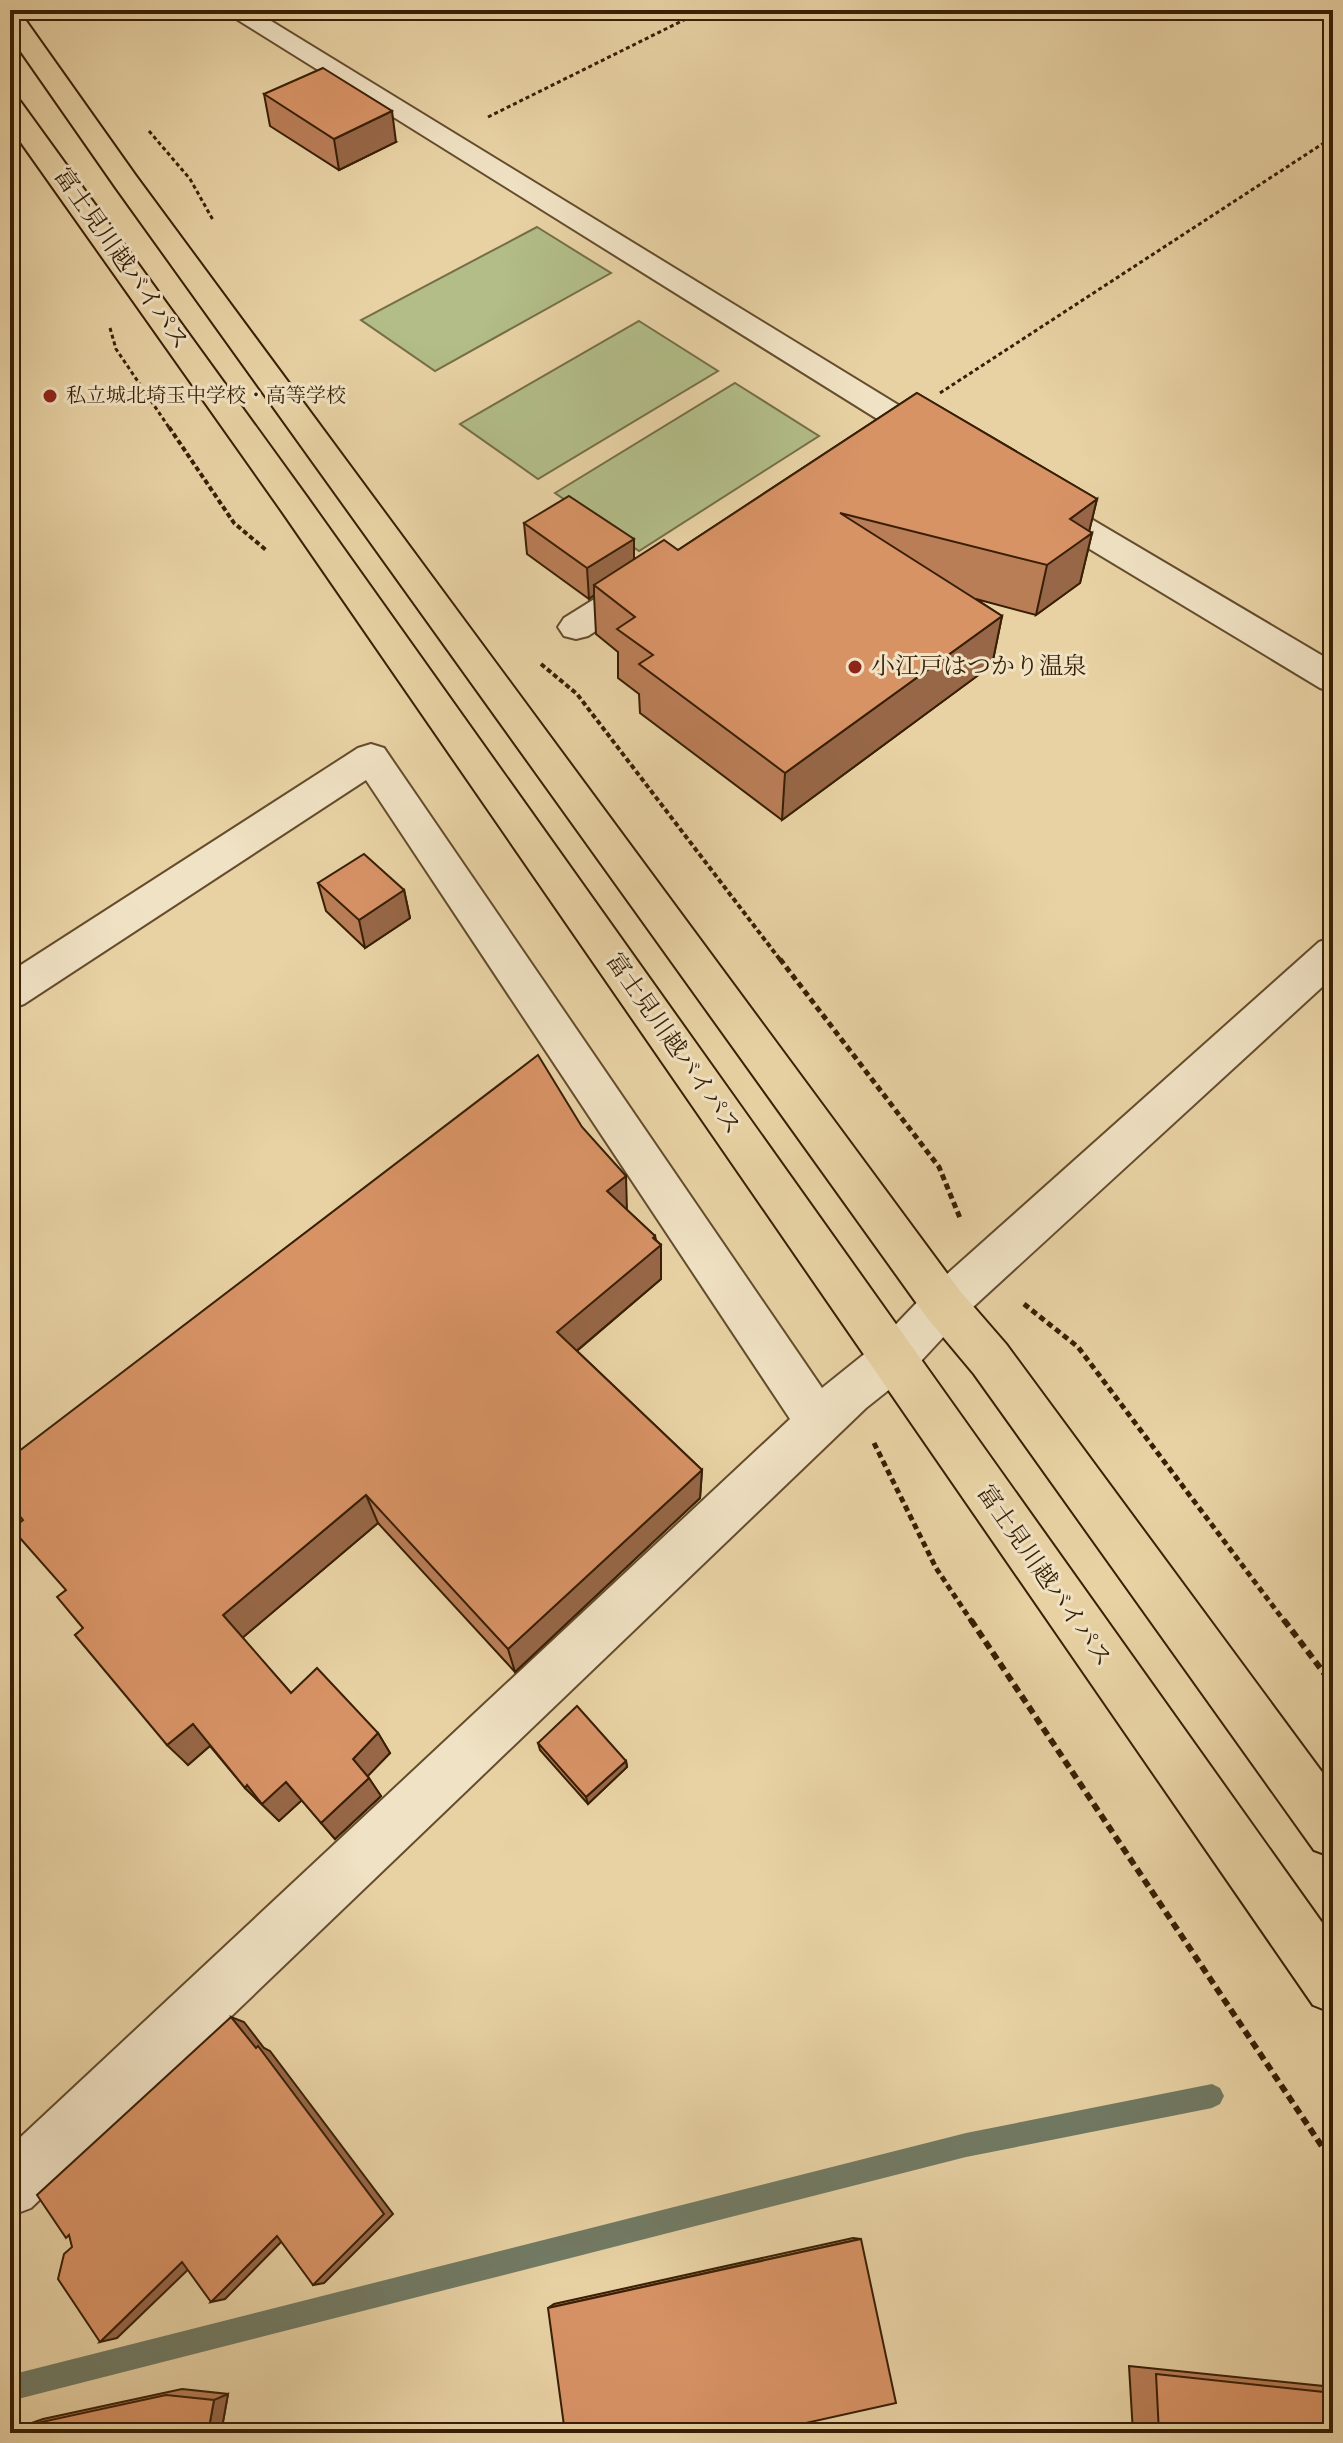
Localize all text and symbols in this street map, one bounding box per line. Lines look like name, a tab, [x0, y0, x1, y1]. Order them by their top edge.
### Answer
street label: 富士見川越バイパス	[47, 162, 195, 356]
place label: 私立城北埼玉中学校・高等学校	[66, 384, 346, 409]
marker: 私立城北埼玉中学校・高等学校	[41, 387, 59, 405]
place label: 小江戸はつかり温泉	[871, 652, 1087, 682]
marker: 小江戸はつかり温泉	[846, 658, 864, 676]
street label: 富士見川越バイパス	[599, 947, 747, 1141]
street label: 富士見川越バイパス	[970, 1479, 1118, 1673]

